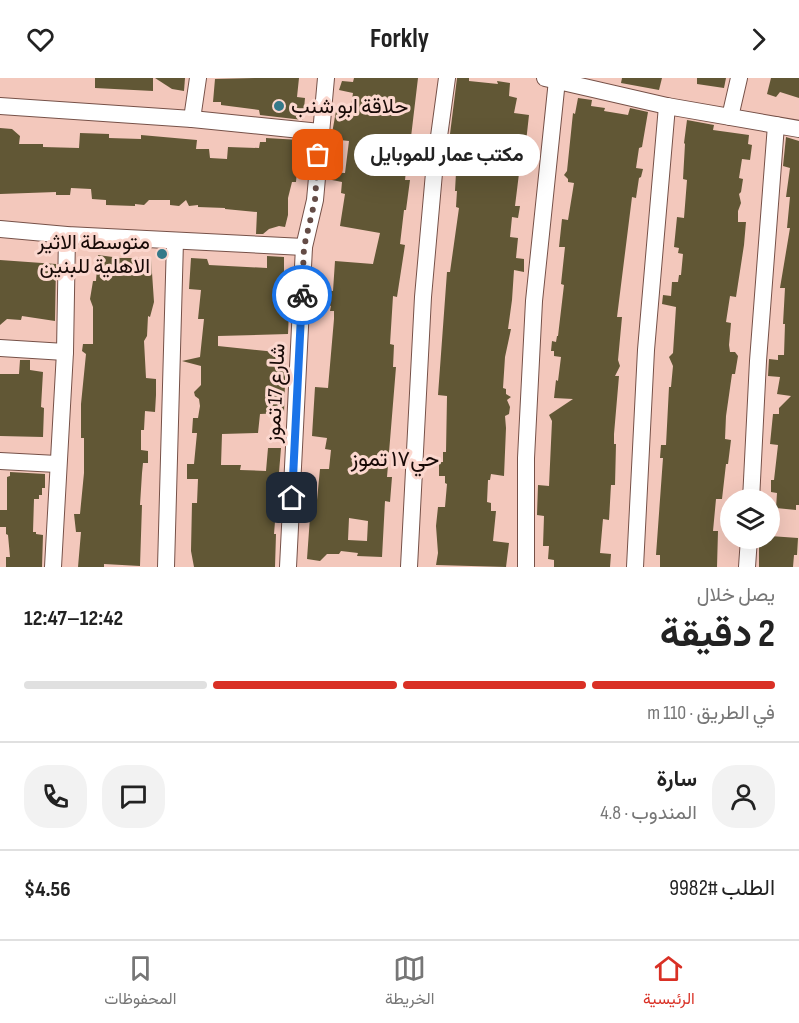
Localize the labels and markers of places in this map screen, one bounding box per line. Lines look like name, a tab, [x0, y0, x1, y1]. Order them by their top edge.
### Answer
place label: حلاقة ابو شنب	[291, 94, 408, 119]
marker: حلاقة ابو شنب	[272, 99, 286, 113]
pin	[292, 129, 343, 180]
callout: مكتب عمار للموبايل	[354, 134, 540, 176]
place label: متوسطة الاثير الاهلية للبنين	[36, 230, 150, 279]
marker: متوسطة الاثير الاهلية للبنين	[155, 247, 169, 261]
pin	[266, 472, 317, 523]

